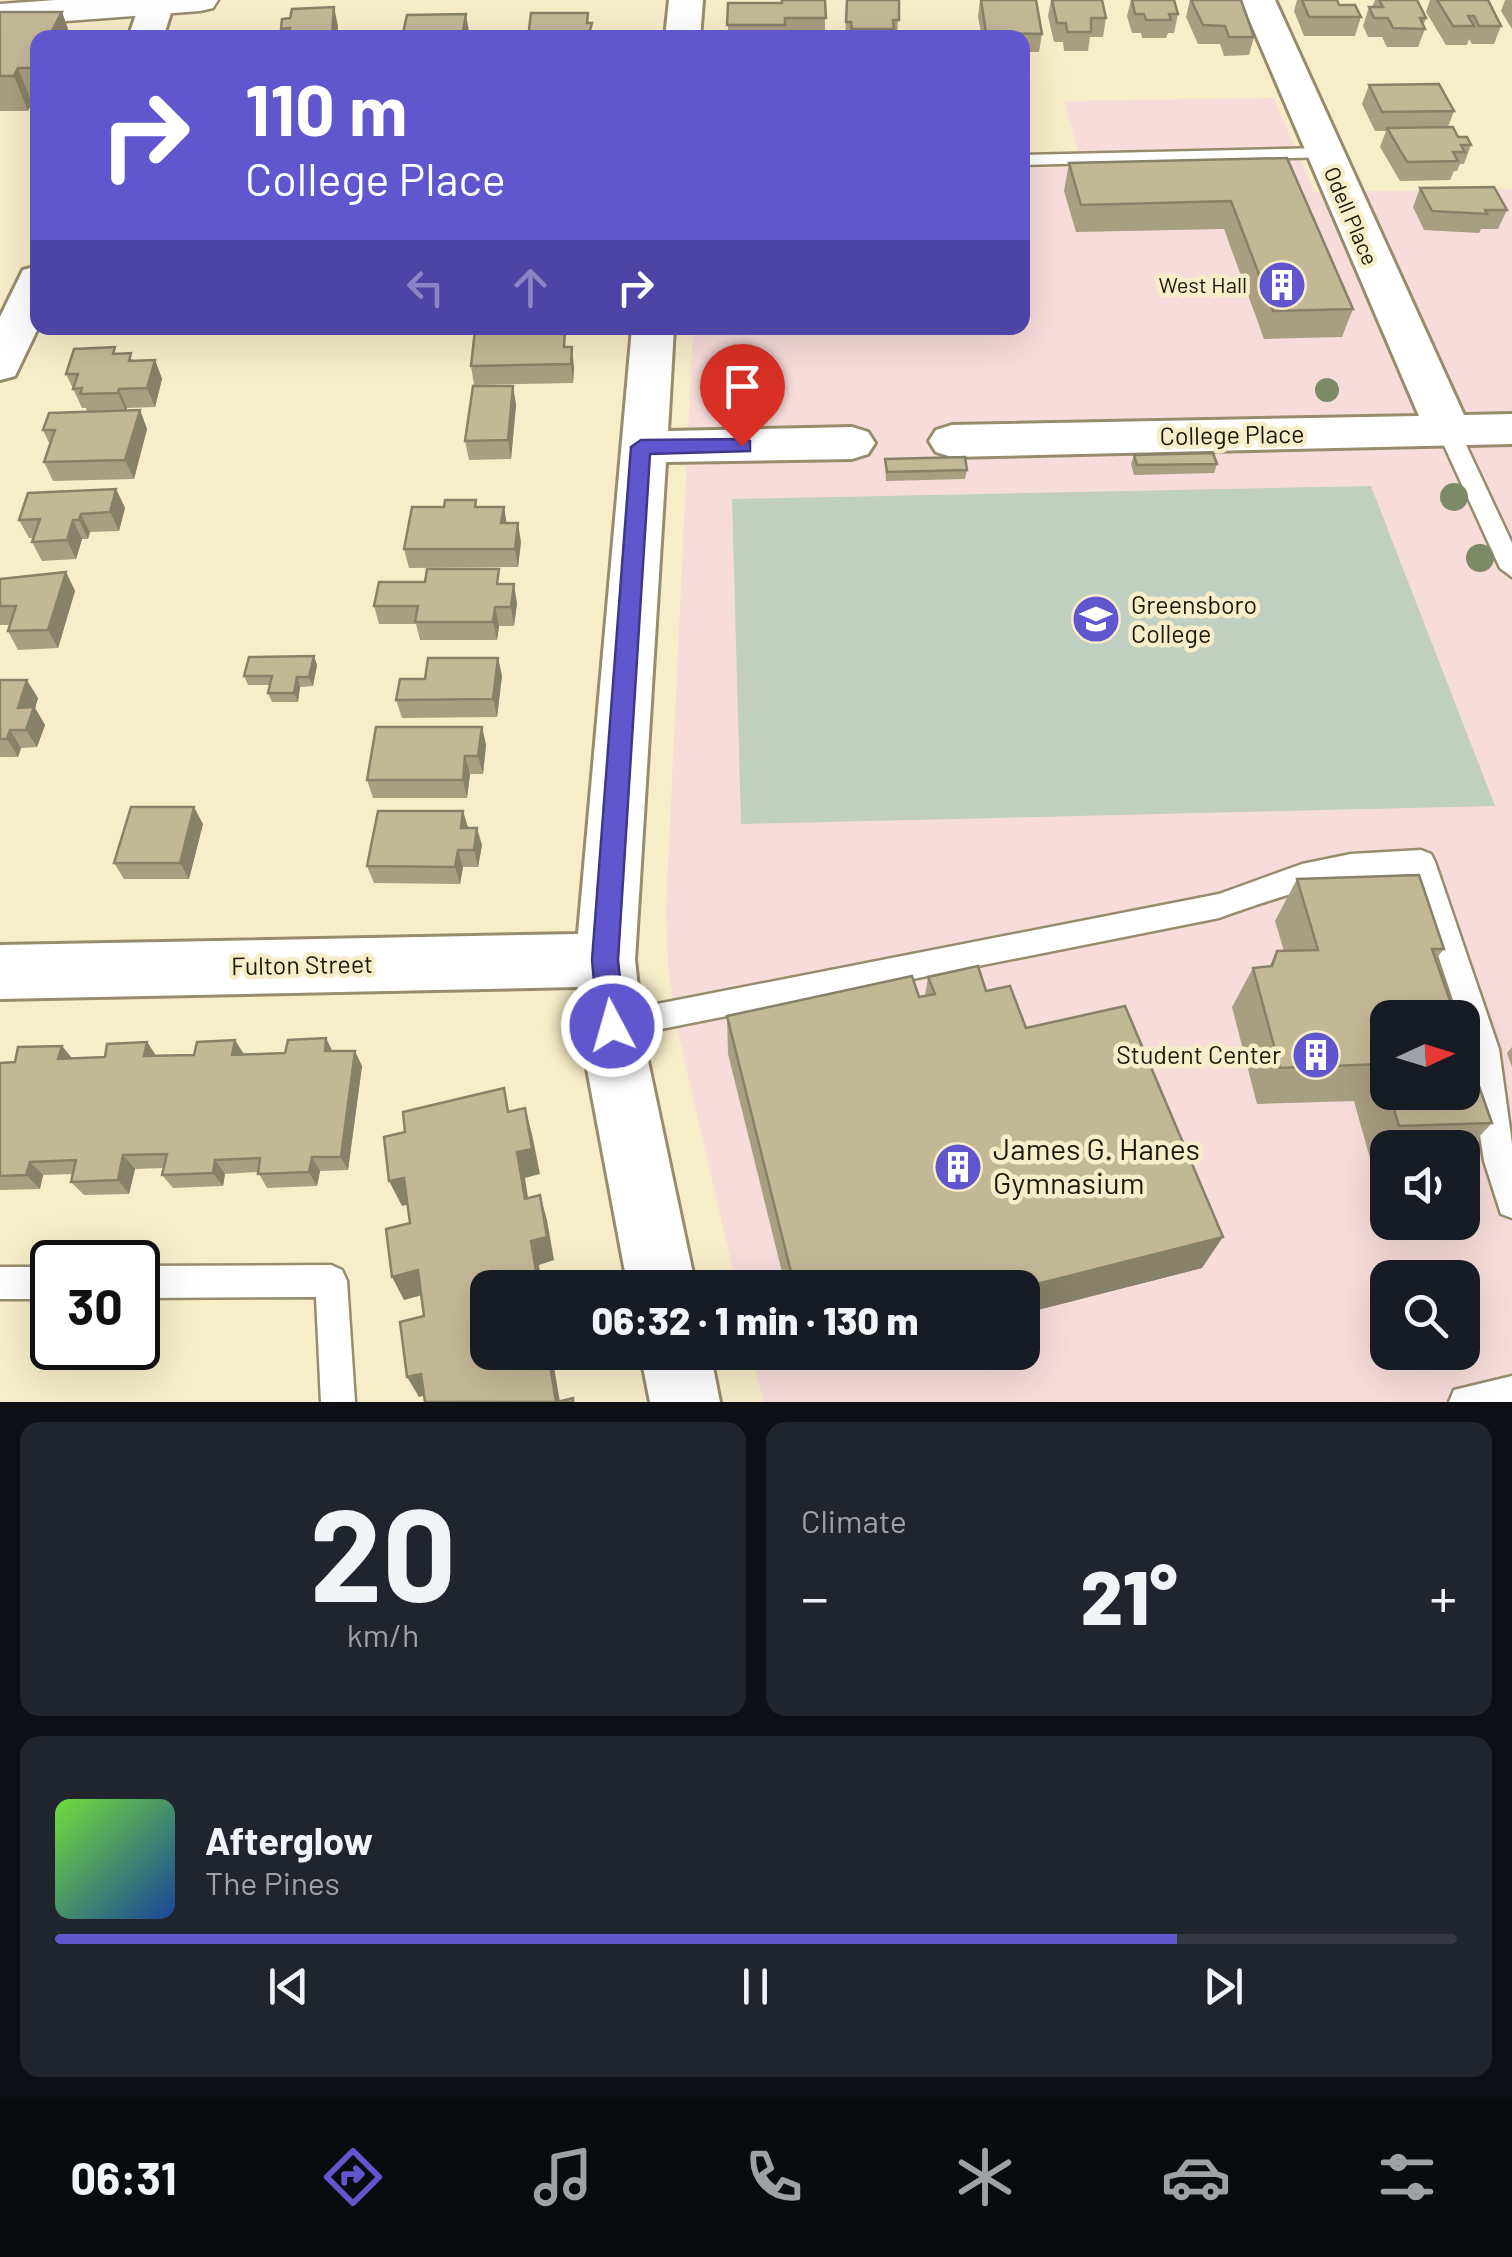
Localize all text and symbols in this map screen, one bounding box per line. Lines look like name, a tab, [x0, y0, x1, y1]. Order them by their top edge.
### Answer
text: 110 m	[245, 66, 407, 150]
icon: right	[80, 70, 210, 200]
text: College Place	[245, 151, 506, 205]
street label: Odell Place	[1320, 162, 1384, 269]
building icon: West Hall	[1256, 259, 1308, 311]
icon: left	[398, 260, 453, 315]
icon: ahead	[503, 260, 558, 315]
icon: right	[608, 260, 663, 315]
place label: West Hall	[1159, 271, 1247, 297]
pin	[700, 344, 785, 447]
icon: arrive	[715, 359, 770, 414]
street label: College Place	[1159, 418, 1305, 450]
place label: Greensboro College	[1131, 589, 1257, 648]
school or university icon: Greensboro College	[1070, 593, 1122, 645]
street label: Fulton Street	[231, 948, 373, 980]
position arrow	[560, 974, 664, 1078]
north arrow	[1370, 1000, 1480, 1110]
map controls	[1370, 1000, 1480, 1370]
building icon: Student Center	[1290, 1029, 1342, 1081]
place label: Student Center	[1116, 1039, 1281, 1069]
place label: James G. Hanes Gymnasium	[993, 1130, 1200, 1200]
button: sound	[1370, 1130, 1480, 1240]
building icon: James G. Hanes Gymnasium	[932, 1141, 984, 1193]
speed limit sign: 30	[30, 1240, 160, 1370]
button: search	[1370, 1260, 1480, 1370]
text: 06:32 · 1 min · 130 m	[591, 1297, 919, 1343]
text: 20	[310, 1472, 456, 1628]
text: Climate	[801, 1501, 907, 1539]
text: 21°	[1080, 1550, 1178, 1640]
text: −	[801, 1563, 829, 1629]
text: +	[1429, 1563, 1457, 1629]
text: km/h	[347, 1615, 419, 1653]
text: Afterglow	[205, 1817, 373, 1863]
text: The Pines	[205, 1863, 340, 1901]
icon: previous	[261, 1959, 316, 2014]
icon: pause	[728, 1959, 783, 2014]
icon: next	[1196, 1959, 1251, 2014]
icon: directions	[318, 2142, 388, 2212]
icon: music	[528, 2142, 598, 2212]
icon: phone	[739, 2142, 809, 2212]
icon: climate	[950, 2142, 1020, 2212]
icon: car	[1161, 2142, 1231, 2212]
icon: filters	[1372, 2142, 1442, 2212]
text: 06:31	[70, 2150, 177, 2204]

